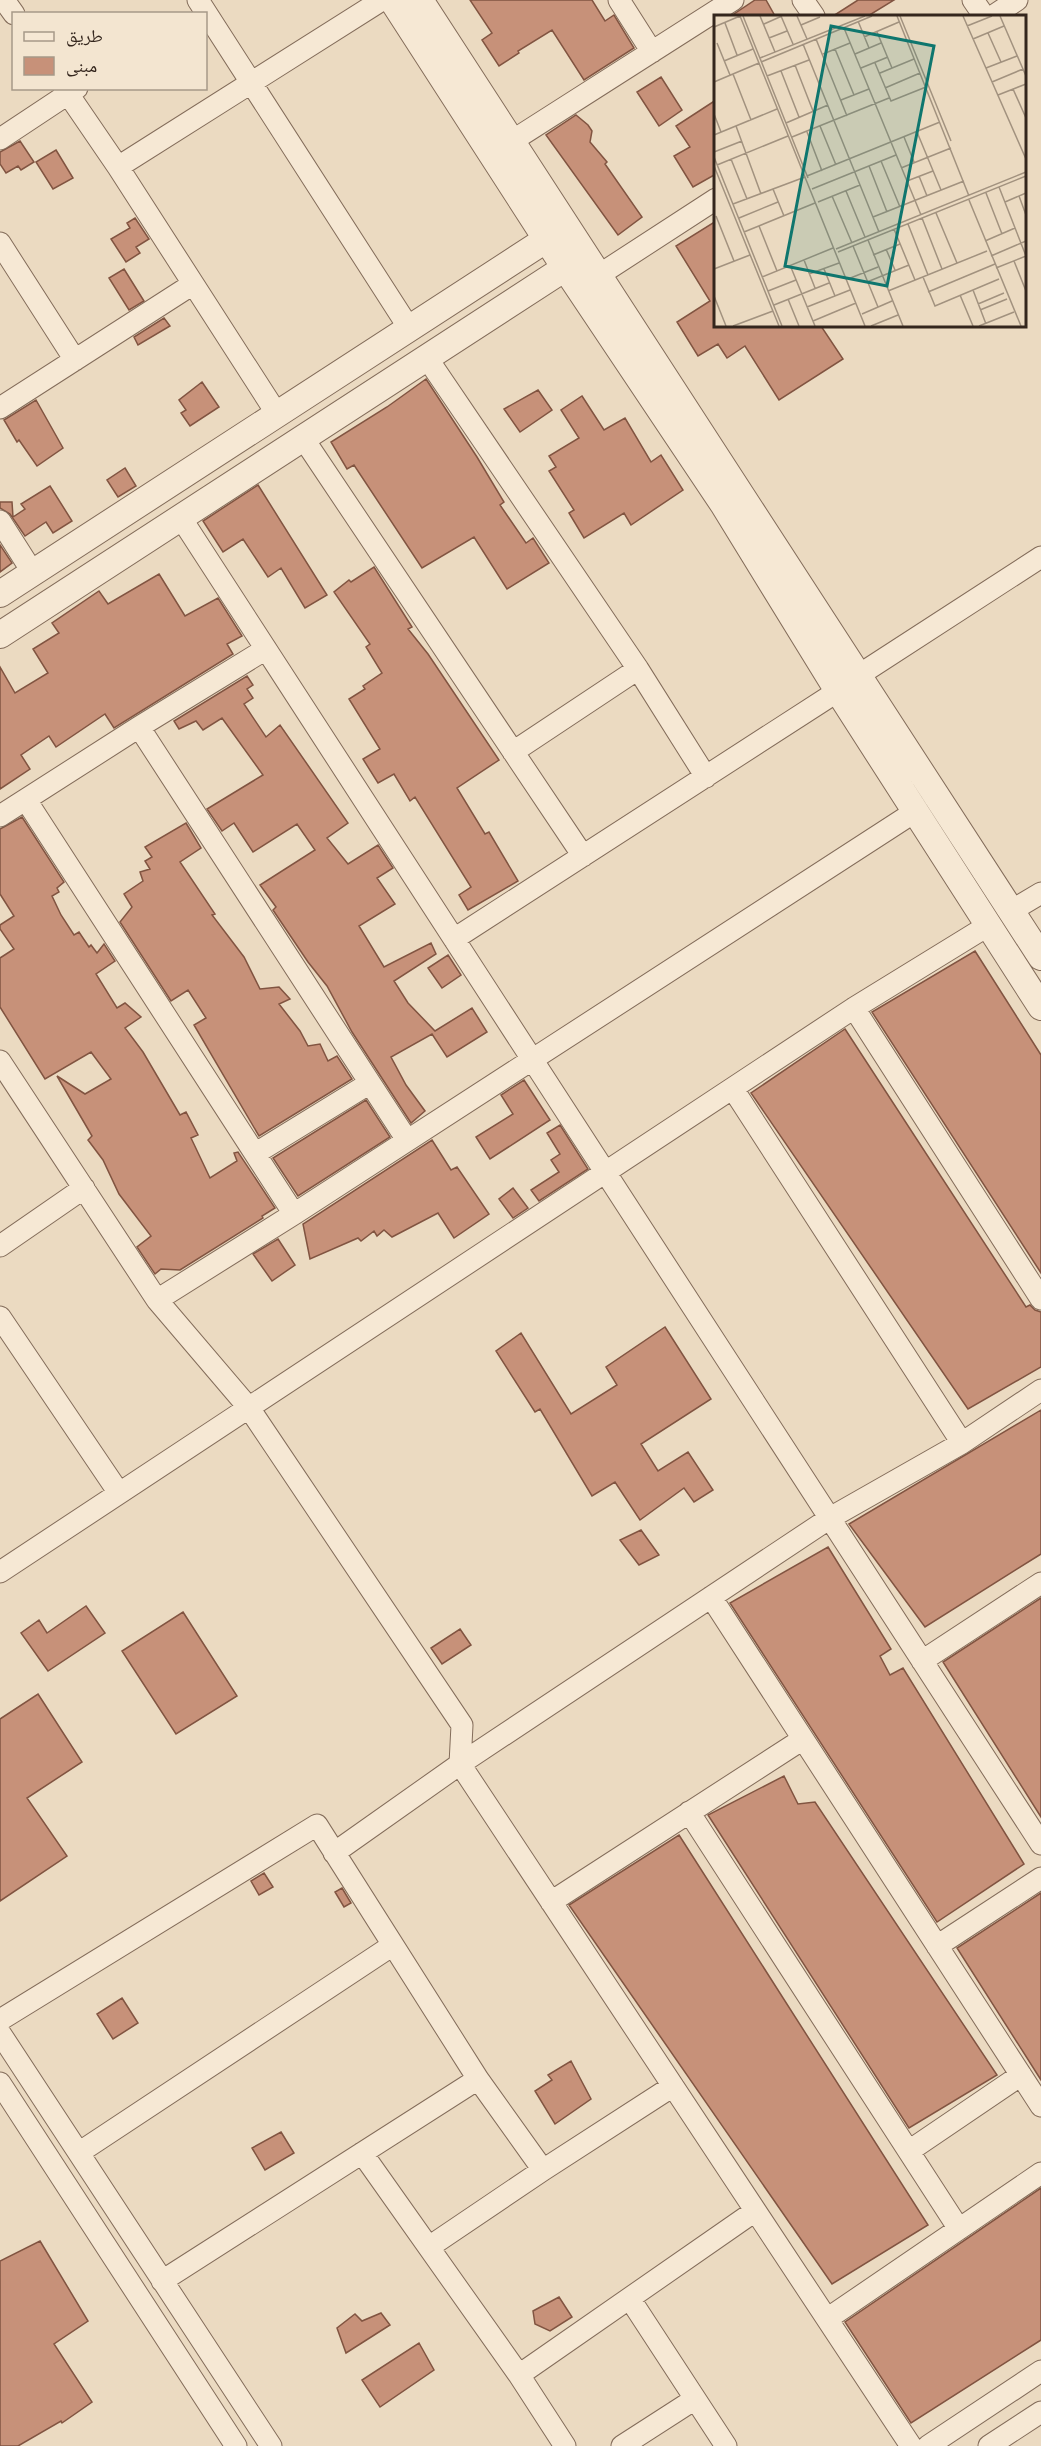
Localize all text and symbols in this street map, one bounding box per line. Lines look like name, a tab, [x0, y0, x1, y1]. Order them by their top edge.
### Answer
legend	[12, 12, 207, 90]
inset map	[714, 15, 1026, 327]
text: طريق	[66, 26, 103, 47]
text: مبنى	[66, 56, 97, 77]

